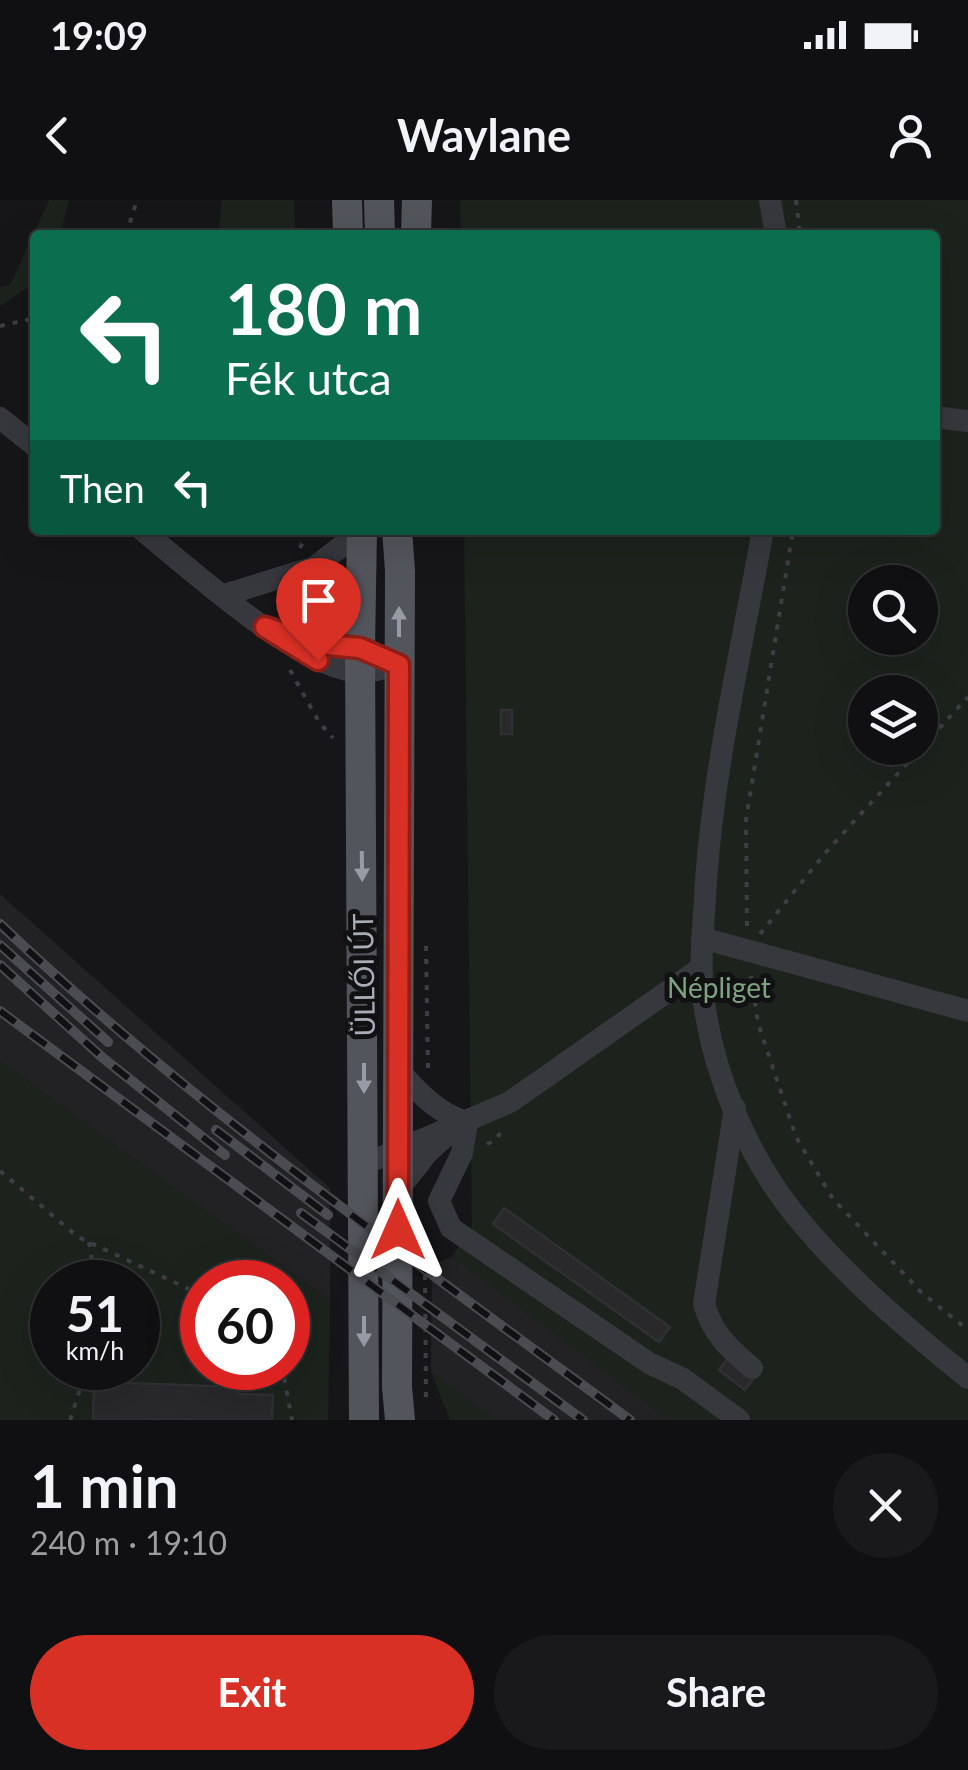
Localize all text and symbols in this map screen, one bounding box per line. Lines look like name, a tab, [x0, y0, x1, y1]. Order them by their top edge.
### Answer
text: 19:09	[50, 12, 148, 58]
icon: back	[30, 108, 85, 163]
text: Waylane	[397, 108, 571, 162]
icon: person	[883, 108, 938, 163]
text: 180 m	[225, 266, 422, 350]
icon: left	[60, 270, 190, 400]
text: Fék utca	[225, 351, 392, 405]
icon: left	[165, 460, 220, 515]
text: Then	[60, 465, 145, 511]
pin	[276, 558, 361, 661]
map controls	[848, 565, 938, 765]
button: search	[848, 565, 938, 655]
icon: arrive	[291, 573, 346, 628]
one-way arrow	[392, 606, 408, 638]
button: layers	[848, 675, 938, 765]
one-way arrow	[354, 850, 370, 882]
street label: ÜLLŐI ÚT	[345, 913, 381, 1037]
park label: Népliget	[667, 970, 771, 1004]
one-way arrow	[356, 1063, 372, 1095]
position arrow	[346, 1178, 450, 1282]
speed limit sign: 60	[180, 1260, 310, 1390]
text: 51	[66, 1283, 124, 1343]
one-way arrow	[356, 1316, 372, 1348]
text: km/h	[66, 1335, 124, 1365]
text: 1 min	[30, 1449, 179, 1521]
button: close	[833, 1453, 938, 1558]
text: 240 m · 19:10	[30, 1523, 227, 1562]
button: Exit	[30, 1635, 474, 1750]
button: Share	[494, 1635, 938, 1750]

